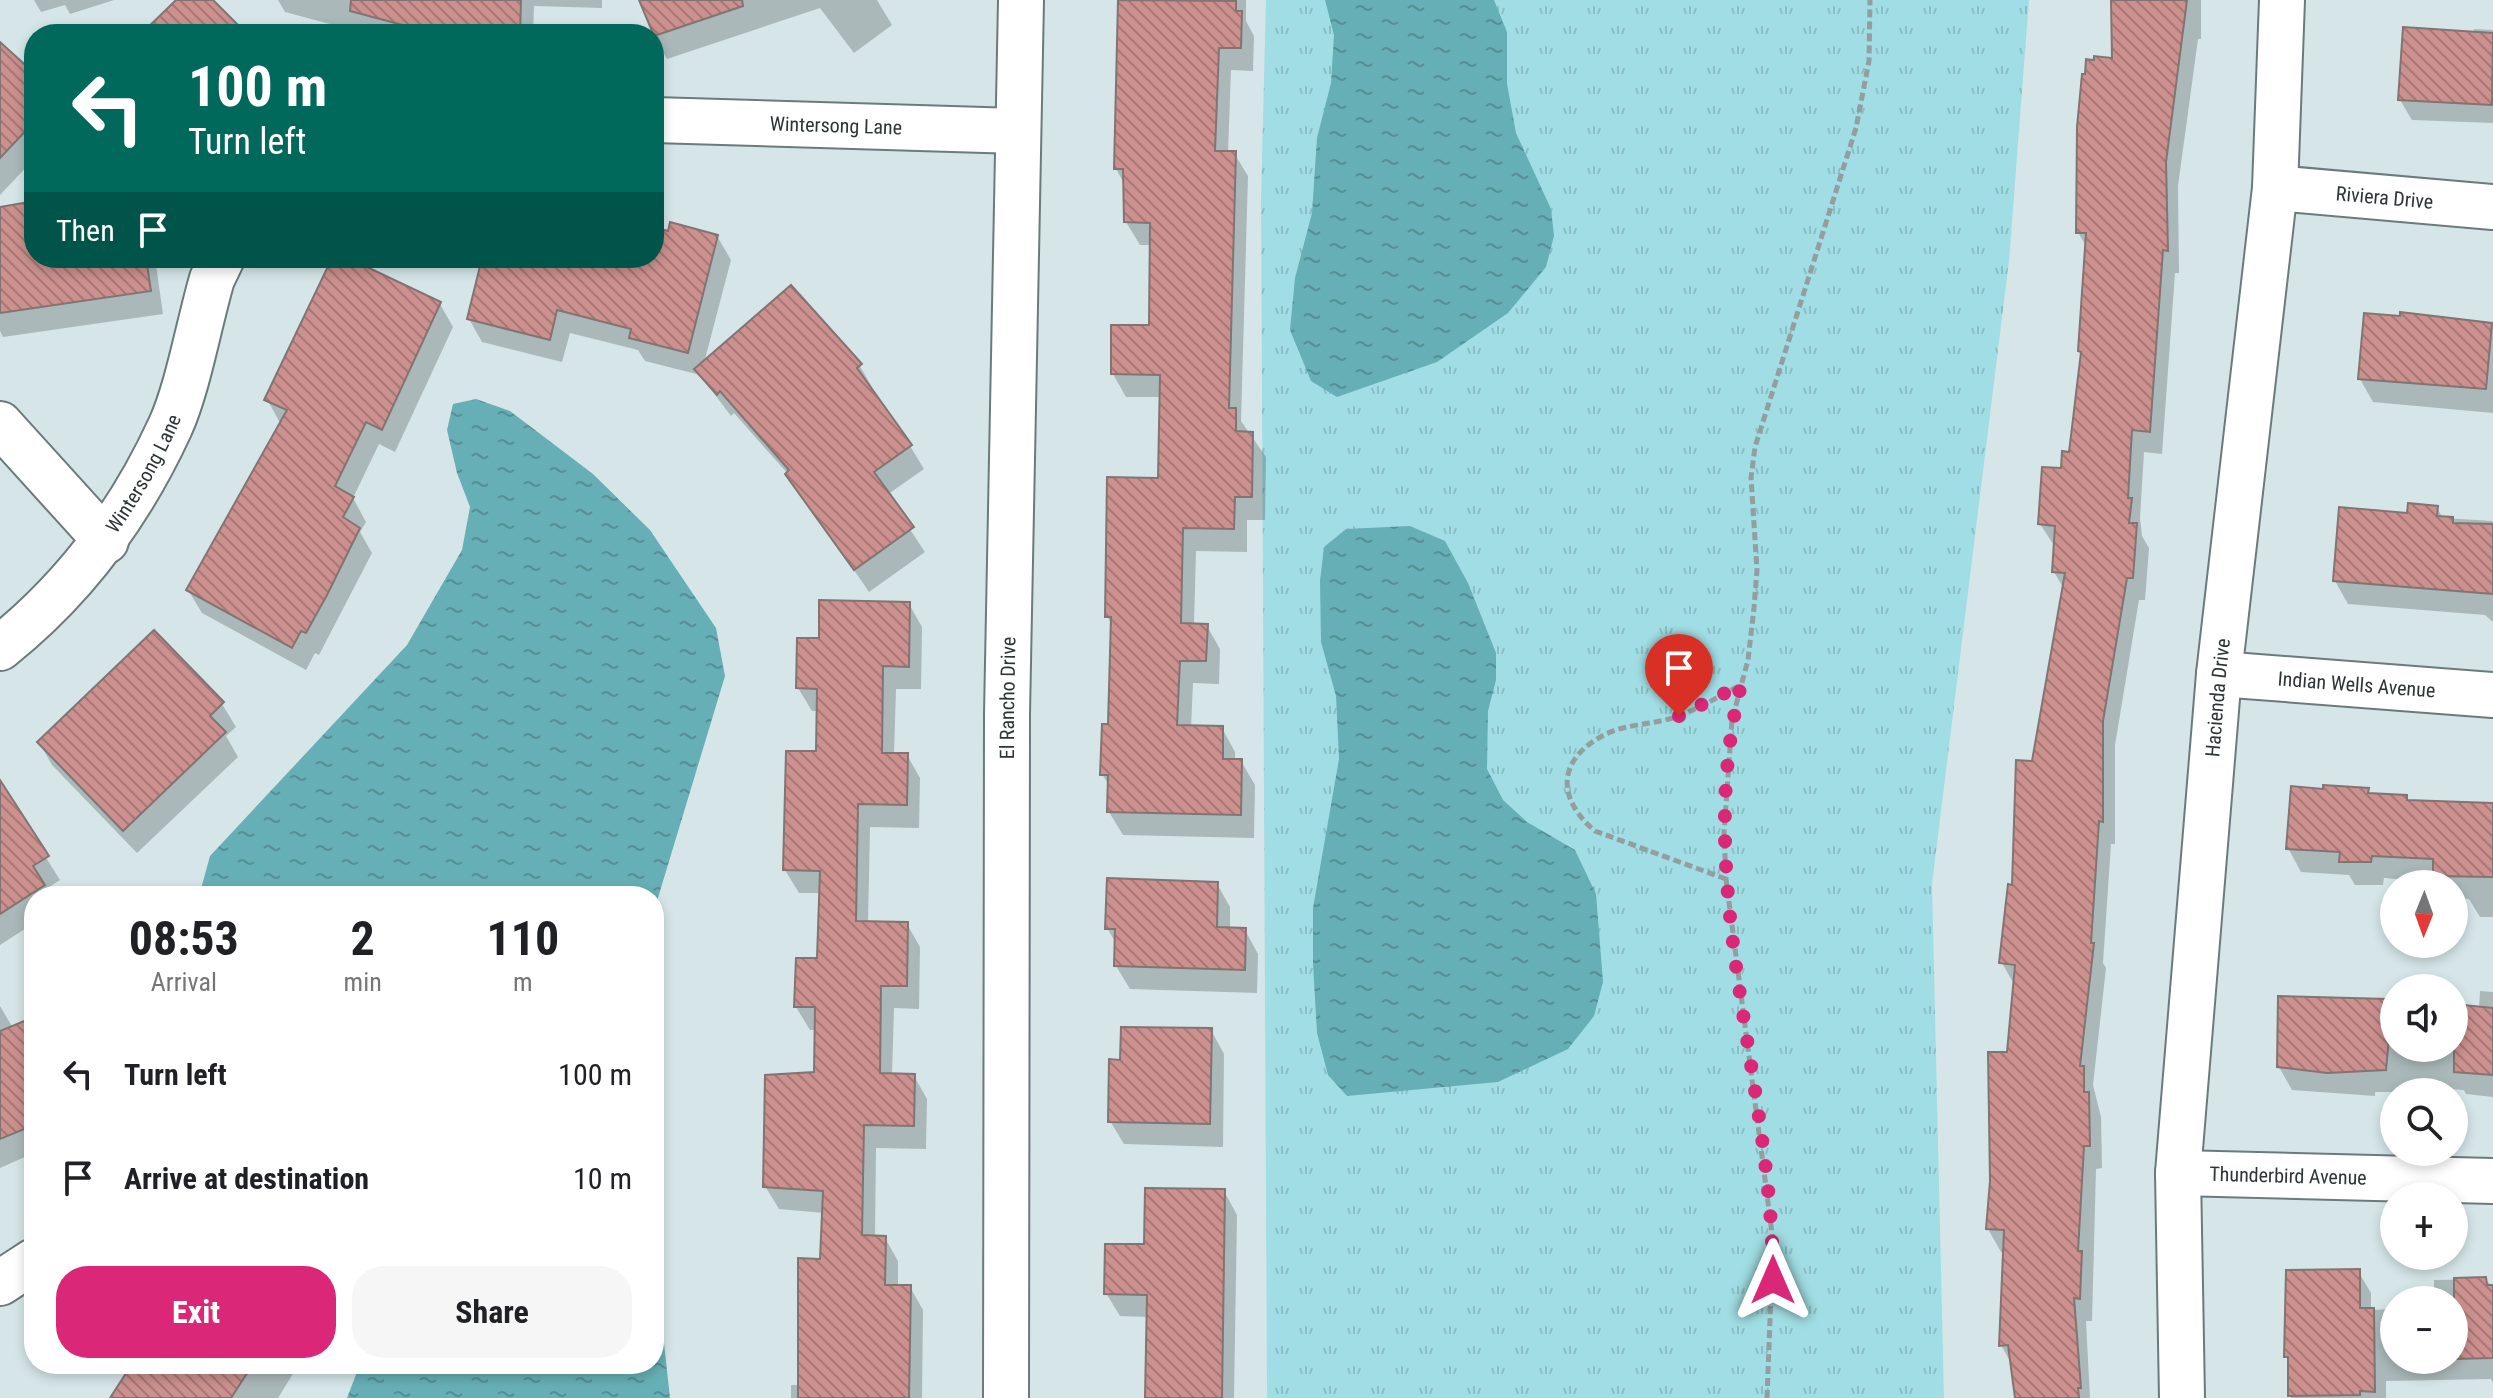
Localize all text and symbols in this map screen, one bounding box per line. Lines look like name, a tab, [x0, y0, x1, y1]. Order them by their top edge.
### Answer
text: 100 m	[188, 54, 327, 120]
icon: left	[56, 56, 160, 160]
street label: Wintersong Lane	[769, 112, 902, 139]
text: Turn left	[188, 121, 306, 163]
street label: Riviera Drive	[2335, 181, 2434, 214]
icon: arrive	[131, 208, 175, 252]
text: Then	[56, 213, 115, 248]
street label: Wintersong Lane	[101, 411, 186, 537]
pin	[1645, 634, 1713, 716]
street label: El Rancho Drive	[995, 637, 1021, 759]
street label: Hacienda Drive	[2200, 637, 2235, 758]
icon: arrive	[1657, 646, 1701, 690]
street label: Indian Wells Avenue	[2277, 667, 2436, 703]
north arrow	[2380, 870, 2468, 958]
map controls	[2380, 870, 2468, 1374]
text: 08:53	[129, 910, 239, 967]
text: 2	[351, 910, 375, 967]
text: 110	[486, 910, 559, 967]
text: Arrival	[151, 967, 217, 997]
text: min	[344, 967, 382, 997]
text: m	[513, 967, 533, 997]
button: sound	[2380, 974, 2468, 1062]
icon: left	[56, 1052, 100, 1096]
text: Turn left	[124, 1057, 227, 1092]
text: 100 m	[558, 1057, 632, 1092]
button: search	[2380, 1078, 2468, 1166]
icon: arrive	[56, 1156, 100, 1200]
text: Arrive at destination	[124, 1161, 369, 1196]
text: 10 m	[573, 1161, 632, 1196]
street label: Thunderbird Avenue	[2209, 1162, 2367, 1190]
button: +	[2380, 1182, 2468, 1270]
position arrow	[1731, 1238, 1815, 1322]
button: Exit	[56, 1266, 336, 1358]
button: Share	[352, 1266, 632, 1358]
button: −	[2380, 1286, 2468, 1374]

